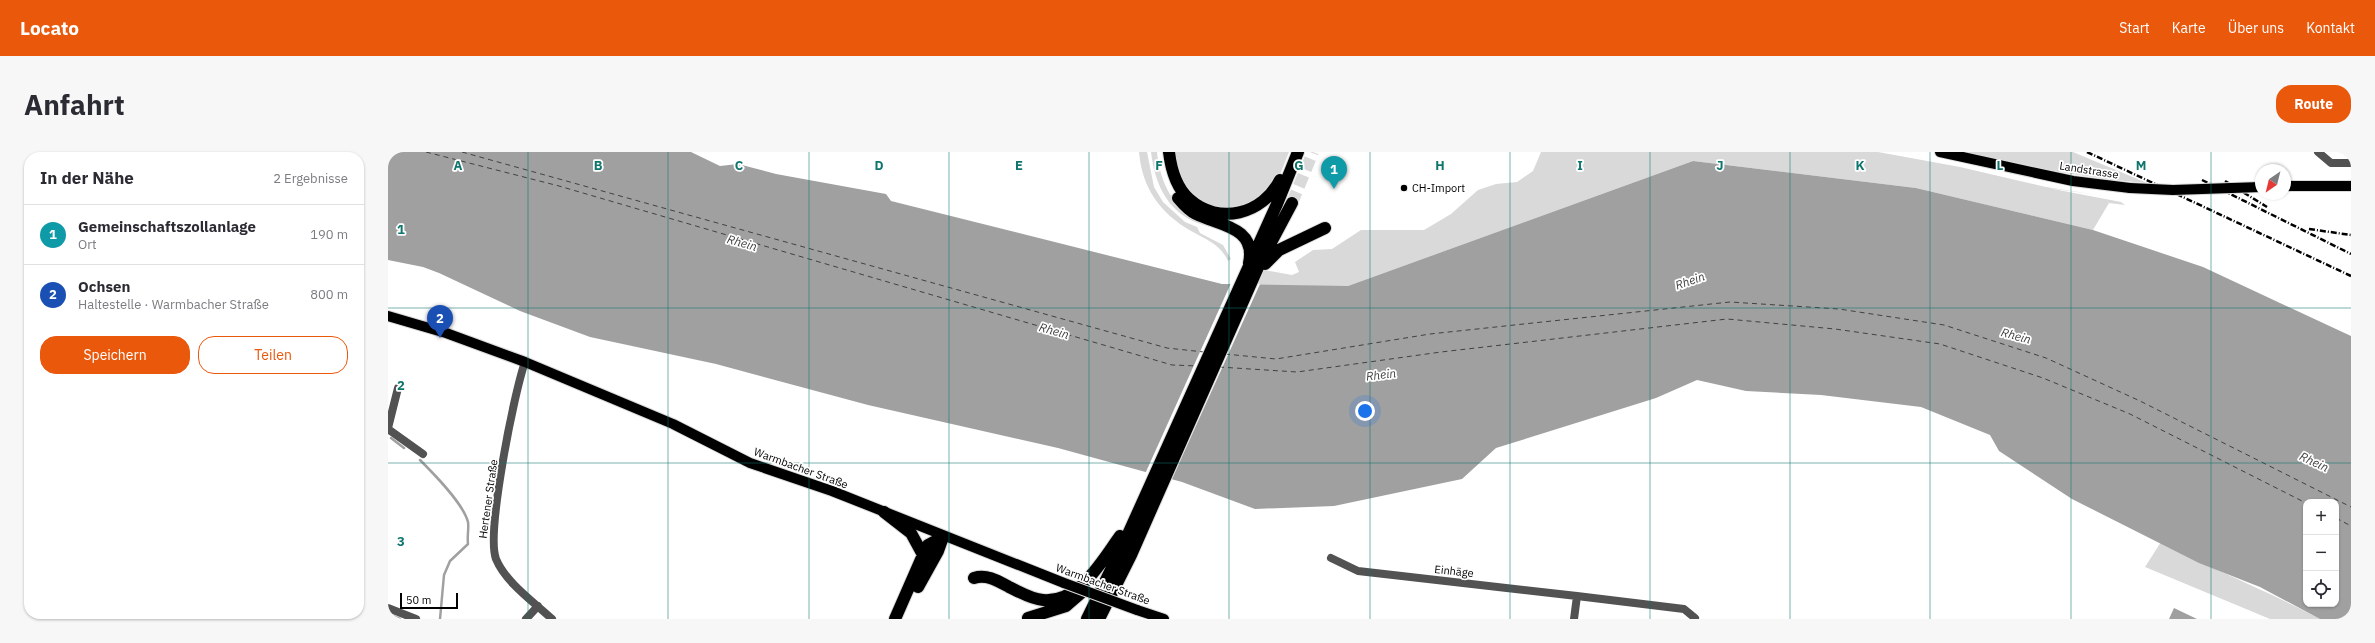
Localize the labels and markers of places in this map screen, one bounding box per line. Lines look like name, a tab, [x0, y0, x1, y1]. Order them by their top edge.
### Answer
pin: 1	[1321, 156, 1347, 189]
place label: CH-Import	[1412, 181, 1465, 195]
marker: CH-Import	[1399, 183, 1409, 193]
pin: 2	[427, 305, 453, 338]

